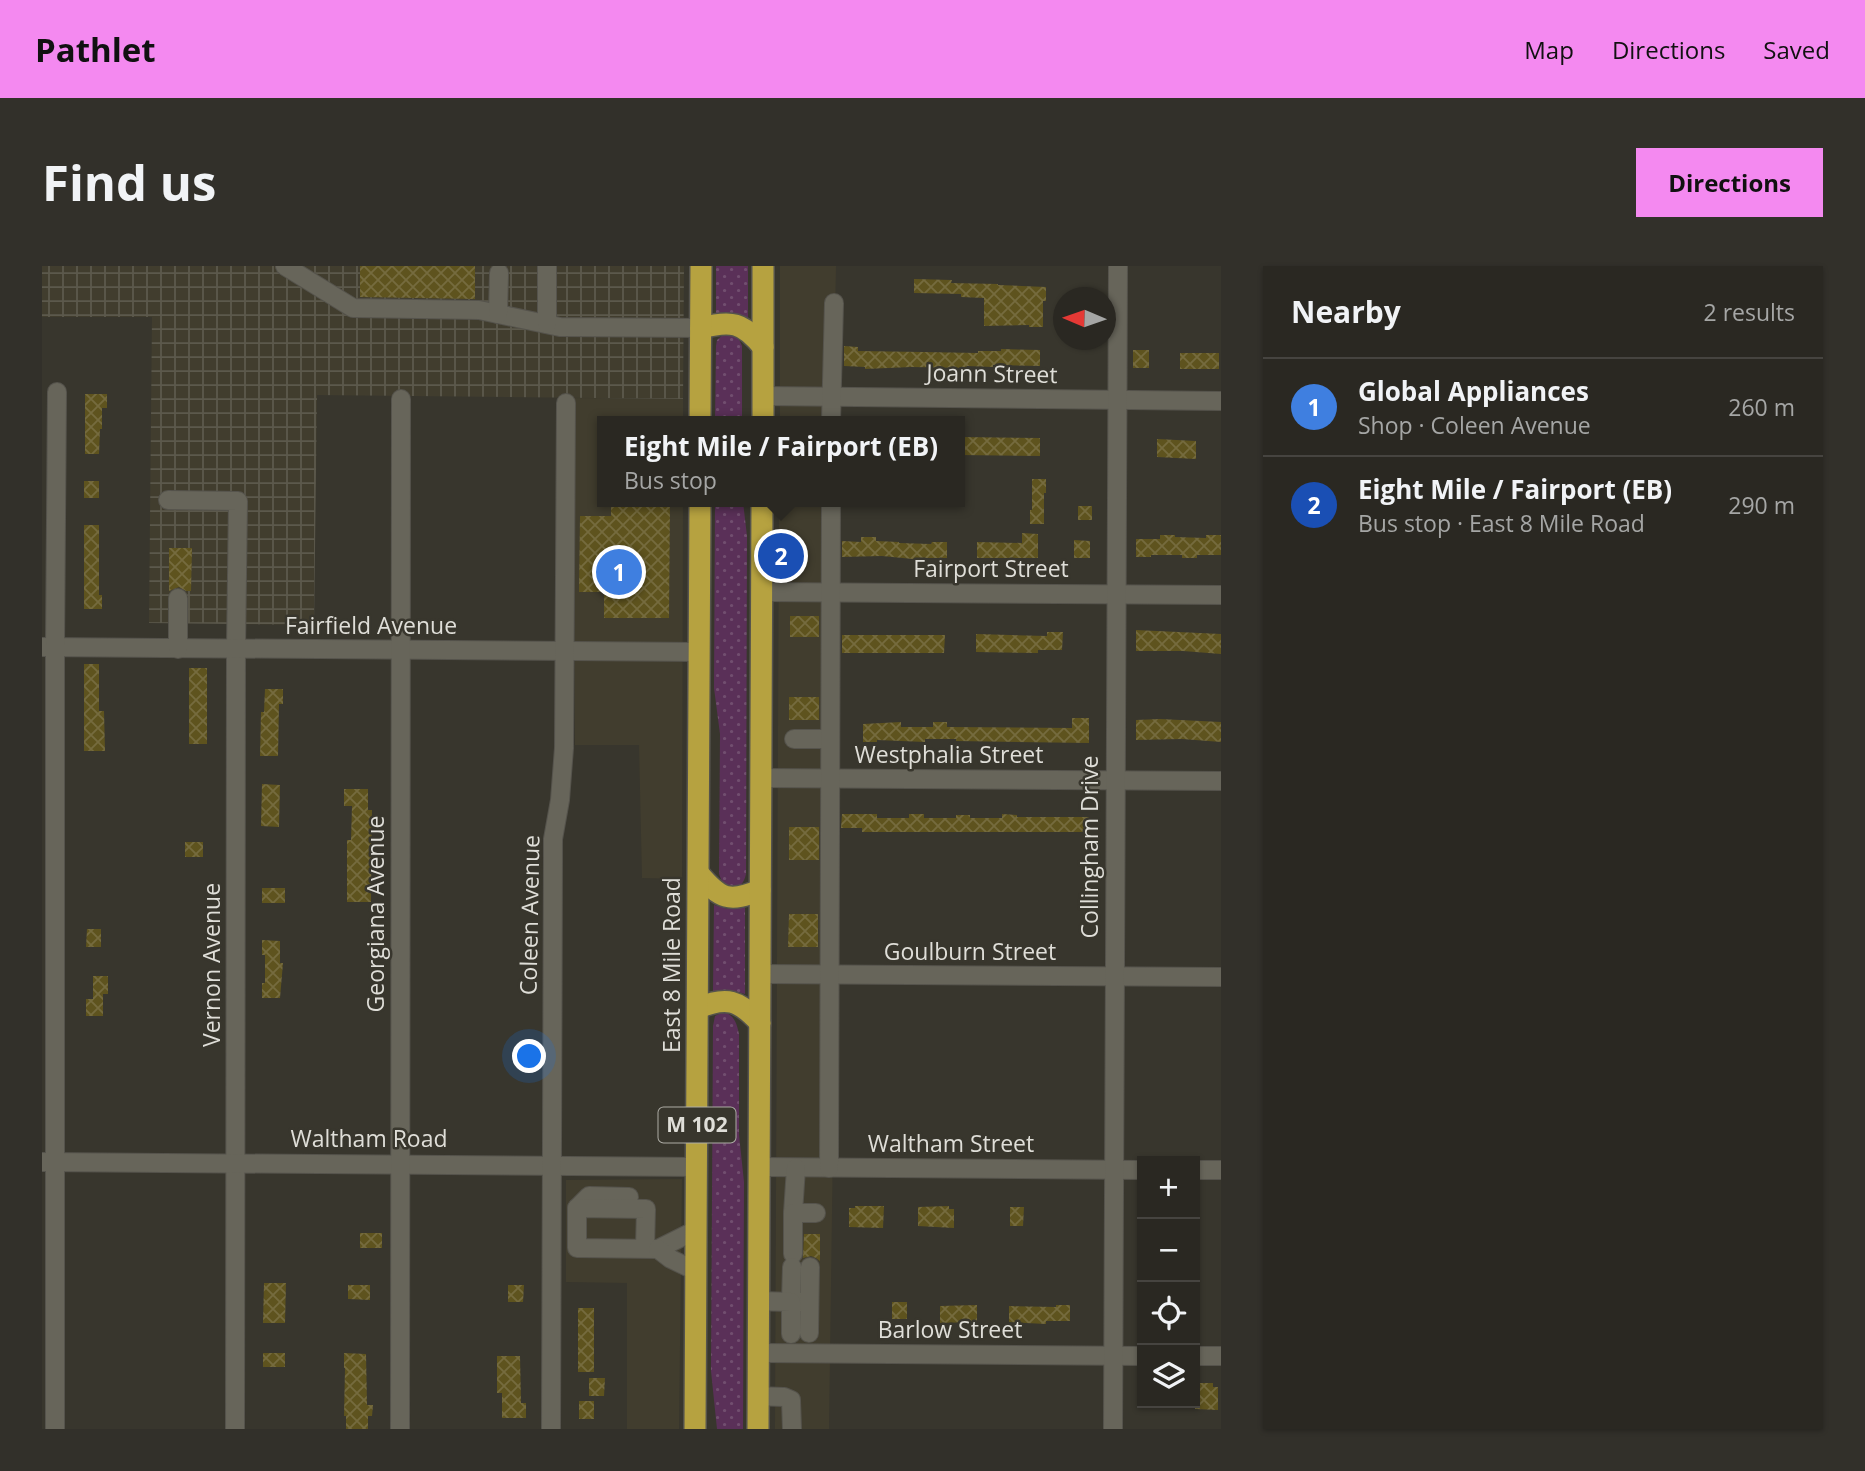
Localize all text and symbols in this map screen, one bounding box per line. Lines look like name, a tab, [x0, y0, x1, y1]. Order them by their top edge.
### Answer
text: Pathlet	[35, 27, 156, 72]
text: Map	[1524, 33, 1574, 66]
text: Directions	[1612, 33, 1725, 66]
text: Saved	[1763, 33, 1830, 66]
button: Directions	[1636, 148, 1823, 217]
text: Find us	[42, 149, 216, 215]
north arrow	[1053, 287, 1116, 350]
text: Nearby	[1291, 291, 1401, 332]
text: 2 results	[1704, 296, 1795, 328]
street label: Joann Street	[924, 356, 1058, 390]
text: Global Appliances	[1358, 373, 1589, 409]
text: 1	[1307, 391, 1321, 423]
text: 260 m	[1728, 391, 1795, 423]
text: Shop · Coleen Avenue	[1358, 409, 1591, 441]
popup	[597, 416, 965, 507]
text: Eight Mile / Fairport (EB)	[624, 428, 938, 464]
text: Bus stop	[624, 464, 717, 496]
text: Eight Mile / Fairport (EB)	[1358, 471, 1672, 507]
text: 2	[1307, 489, 1321, 521]
text: 290 m	[1728, 489, 1795, 521]
text: Bus stop · East 8 Mile Road	[1358, 507, 1645, 539]
pin: 2	[758, 530, 804, 582]
pin: 1	[596, 546, 642, 598]
street label: Fairport Street	[913, 552, 1069, 584]
street label: Fairfield Avenue	[285, 609, 457, 641]
street label: Westphalia Street	[855, 738, 1043, 770]
street label: Collingham Drive	[1073, 756, 1105, 938]
street label: Georgiana Avenue	[359, 816, 391, 1012]
street label: Coleen Avenue	[512, 835, 546, 995]
street label: East 8 Mile Road	[655, 877, 687, 1053]
street label: Vernon Avenue	[195, 883, 227, 1047]
street label: Goulburn Street	[884, 935, 1056, 967]
your location	[512, 1039, 546, 1073]
road number: M 102	[658, 1108, 736, 1142]
street label: Waltham Road	[290, 1122, 448, 1154]
street label: Waltham Street	[868, 1127, 1034, 1159]
map controls	[1137, 1156, 1200, 1408]
button: +	[1137, 1156, 1200, 1219]
button: −	[1137, 1219, 1200, 1282]
button: locate	[1137, 1282, 1200, 1345]
street label: Barlow Street	[878, 1313, 1022, 1345]
button: layers	[1137, 1345, 1200, 1408]

